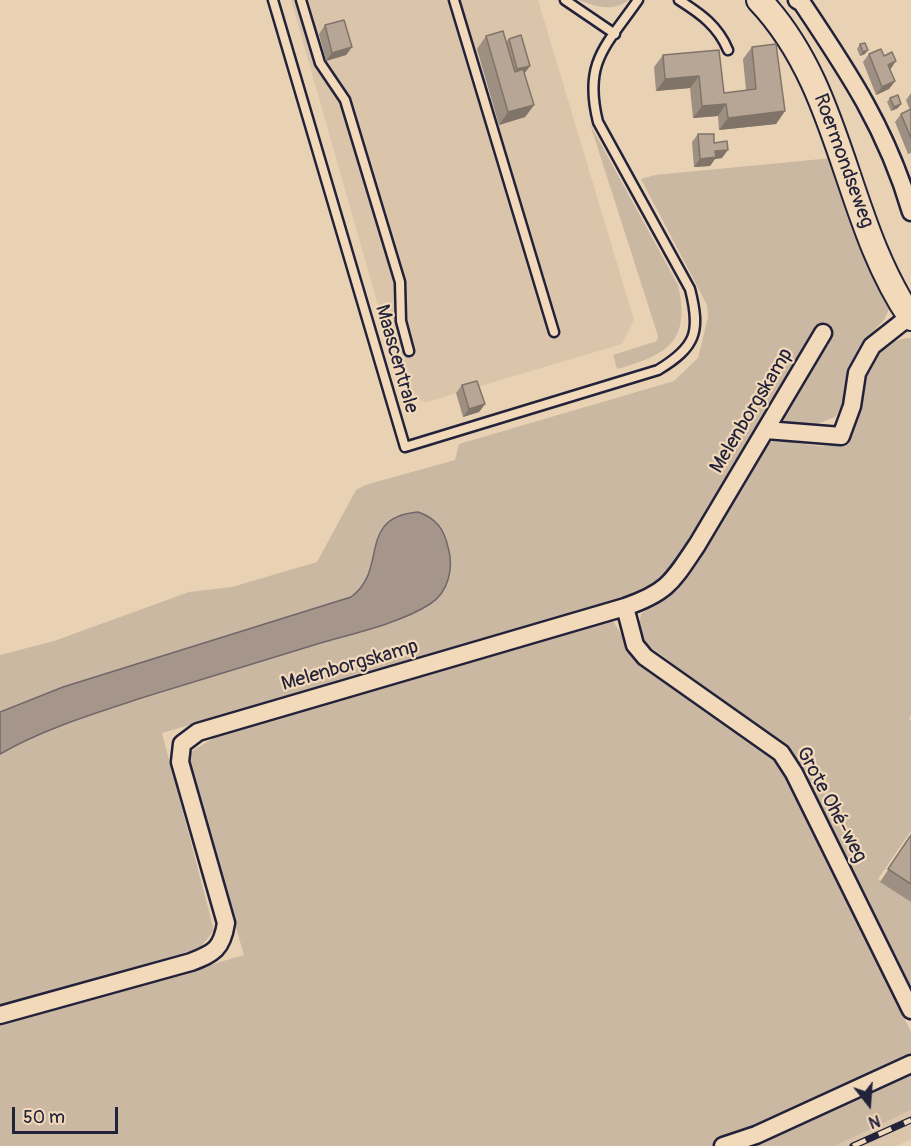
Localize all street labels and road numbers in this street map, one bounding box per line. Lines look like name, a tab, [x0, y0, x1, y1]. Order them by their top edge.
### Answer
street label: Roermondseweg	[808, 91, 878, 231]
street label: Maascentrale	[369, 302, 423, 416]
street label: Melenborgskamp	[705, 344, 799, 478]
street label: Melenborgskamp	[279, 635, 421, 697]
street label: Grote Ohé-weg	[790, 743, 872, 867]

